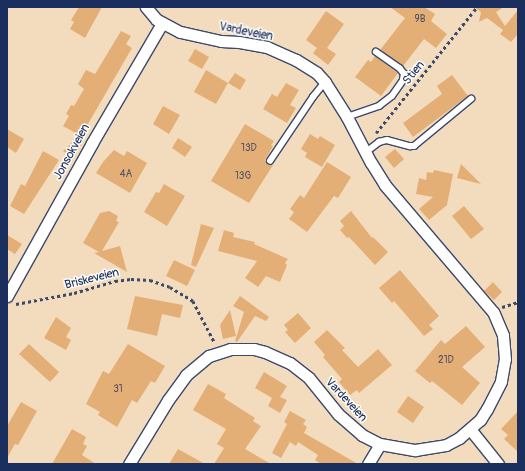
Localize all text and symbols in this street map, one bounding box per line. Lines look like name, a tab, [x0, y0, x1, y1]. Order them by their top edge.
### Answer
house number: 9B	[415, 14, 425, 26]
street label: Vardeveien	[218, 20, 274, 44]
street label: Stien	[400, 58, 428, 88]
street label: Jonsokveien	[51, 122, 93, 182]
house number: 13D	[241, 143, 257, 155]
house number: 4A	[120, 169, 132, 181]
house number: 13G	[235, 171, 251, 183]
street label: Briskeveien	[63, 265, 121, 293]
house number: 21D	[438, 355, 454, 367]
street label: Vardeveien	[322, 375, 370, 425]
house number: 31	[113, 384, 123, 396]

